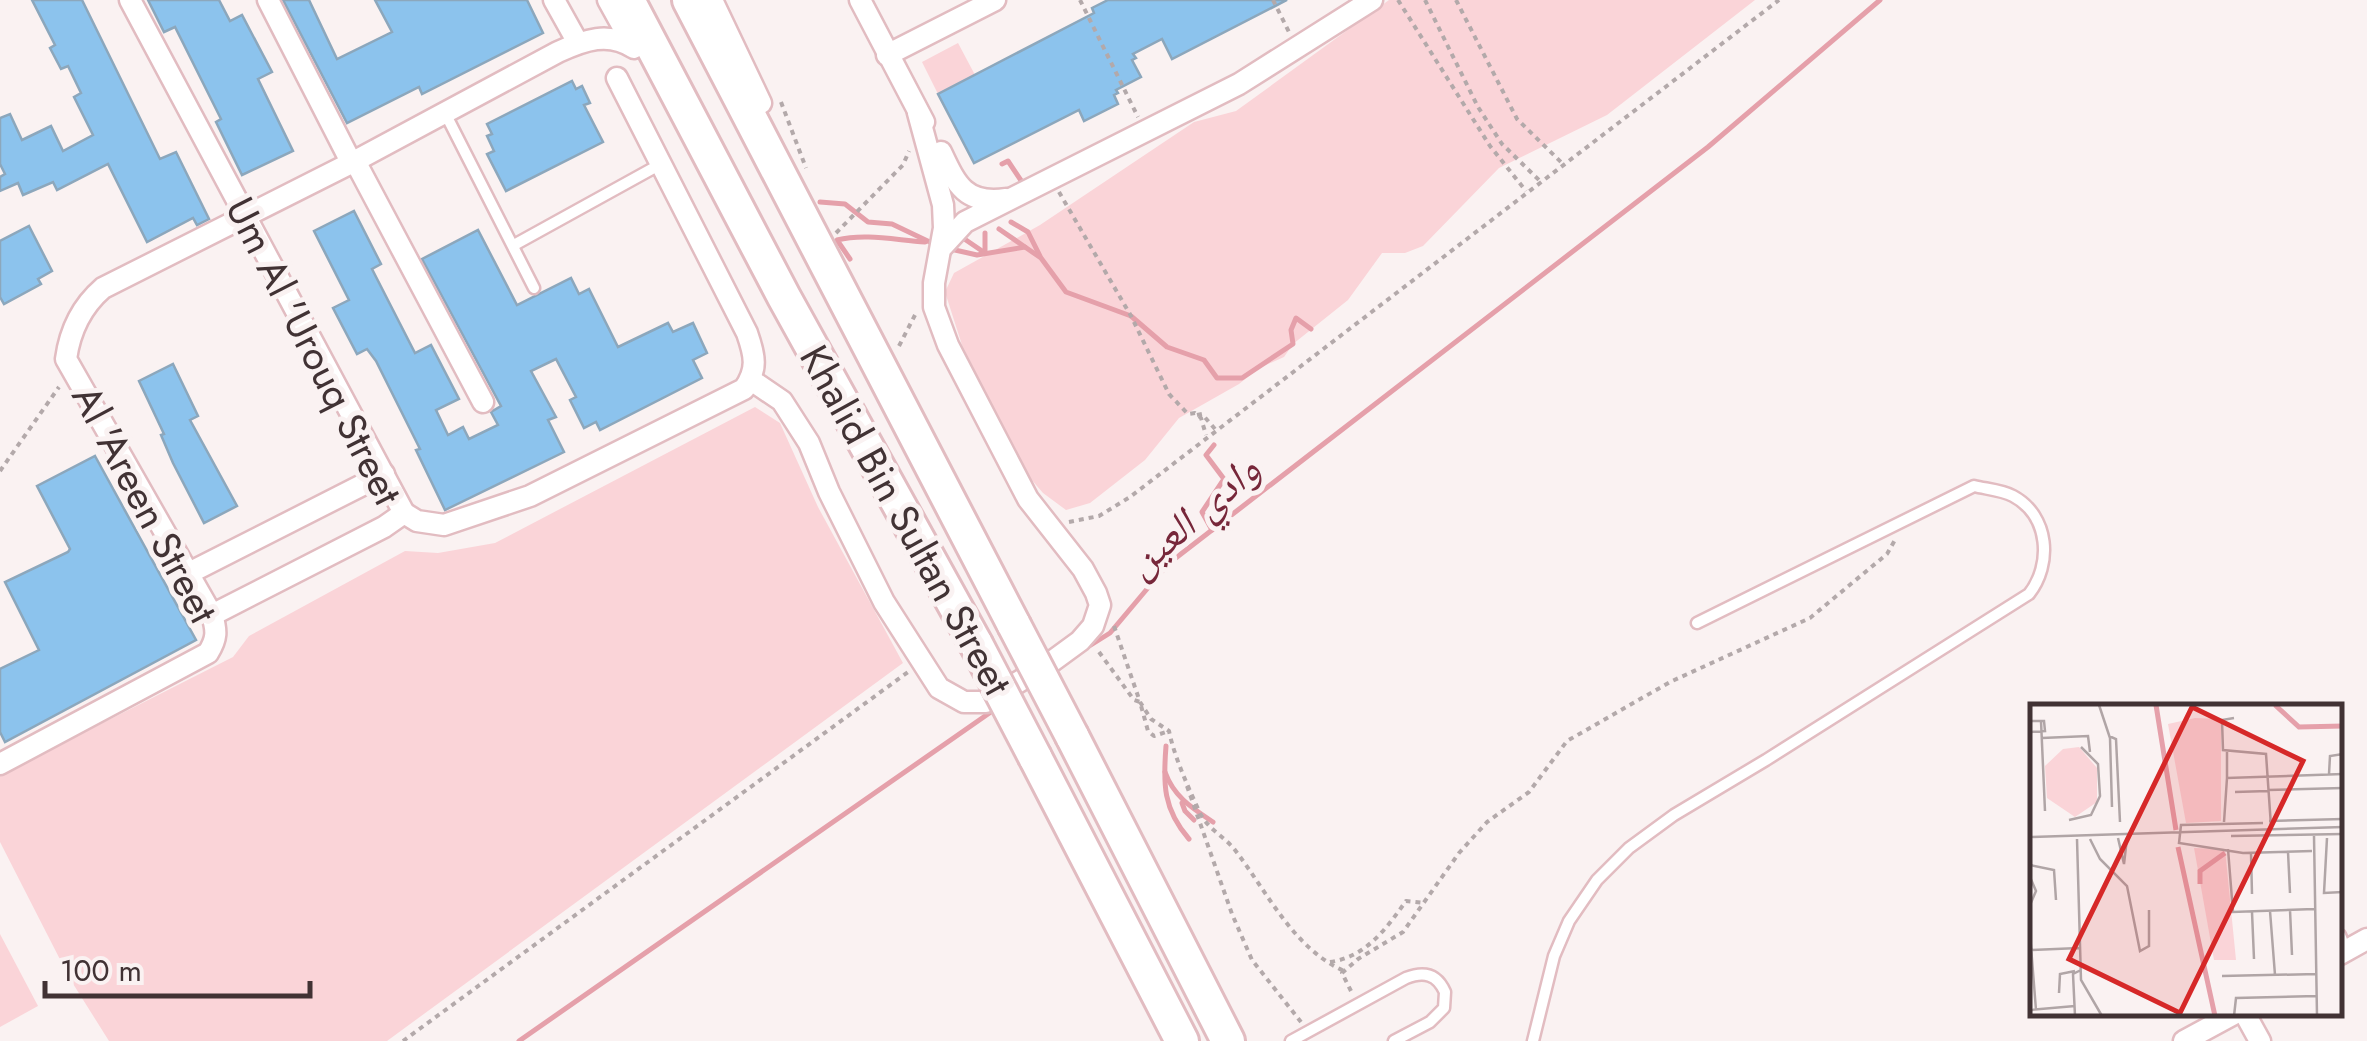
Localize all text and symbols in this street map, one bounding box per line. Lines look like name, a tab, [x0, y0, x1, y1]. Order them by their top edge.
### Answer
street label: Um Al 'Urouq Street	[211, 187, 417, 515]
street label: Khalid Bin Sultan Street	[786, 334, 1027, 706]
street label: Al 'Areen Street	[58, 375, 232, 634]
water label: وادي العين	[1111, 439, 1275, 593]
inset map	[2030, 704, 2342, 1016]
scale bar	[45, 936, 310, 998]
text: 100 m	[60, 949, 142, 992]

